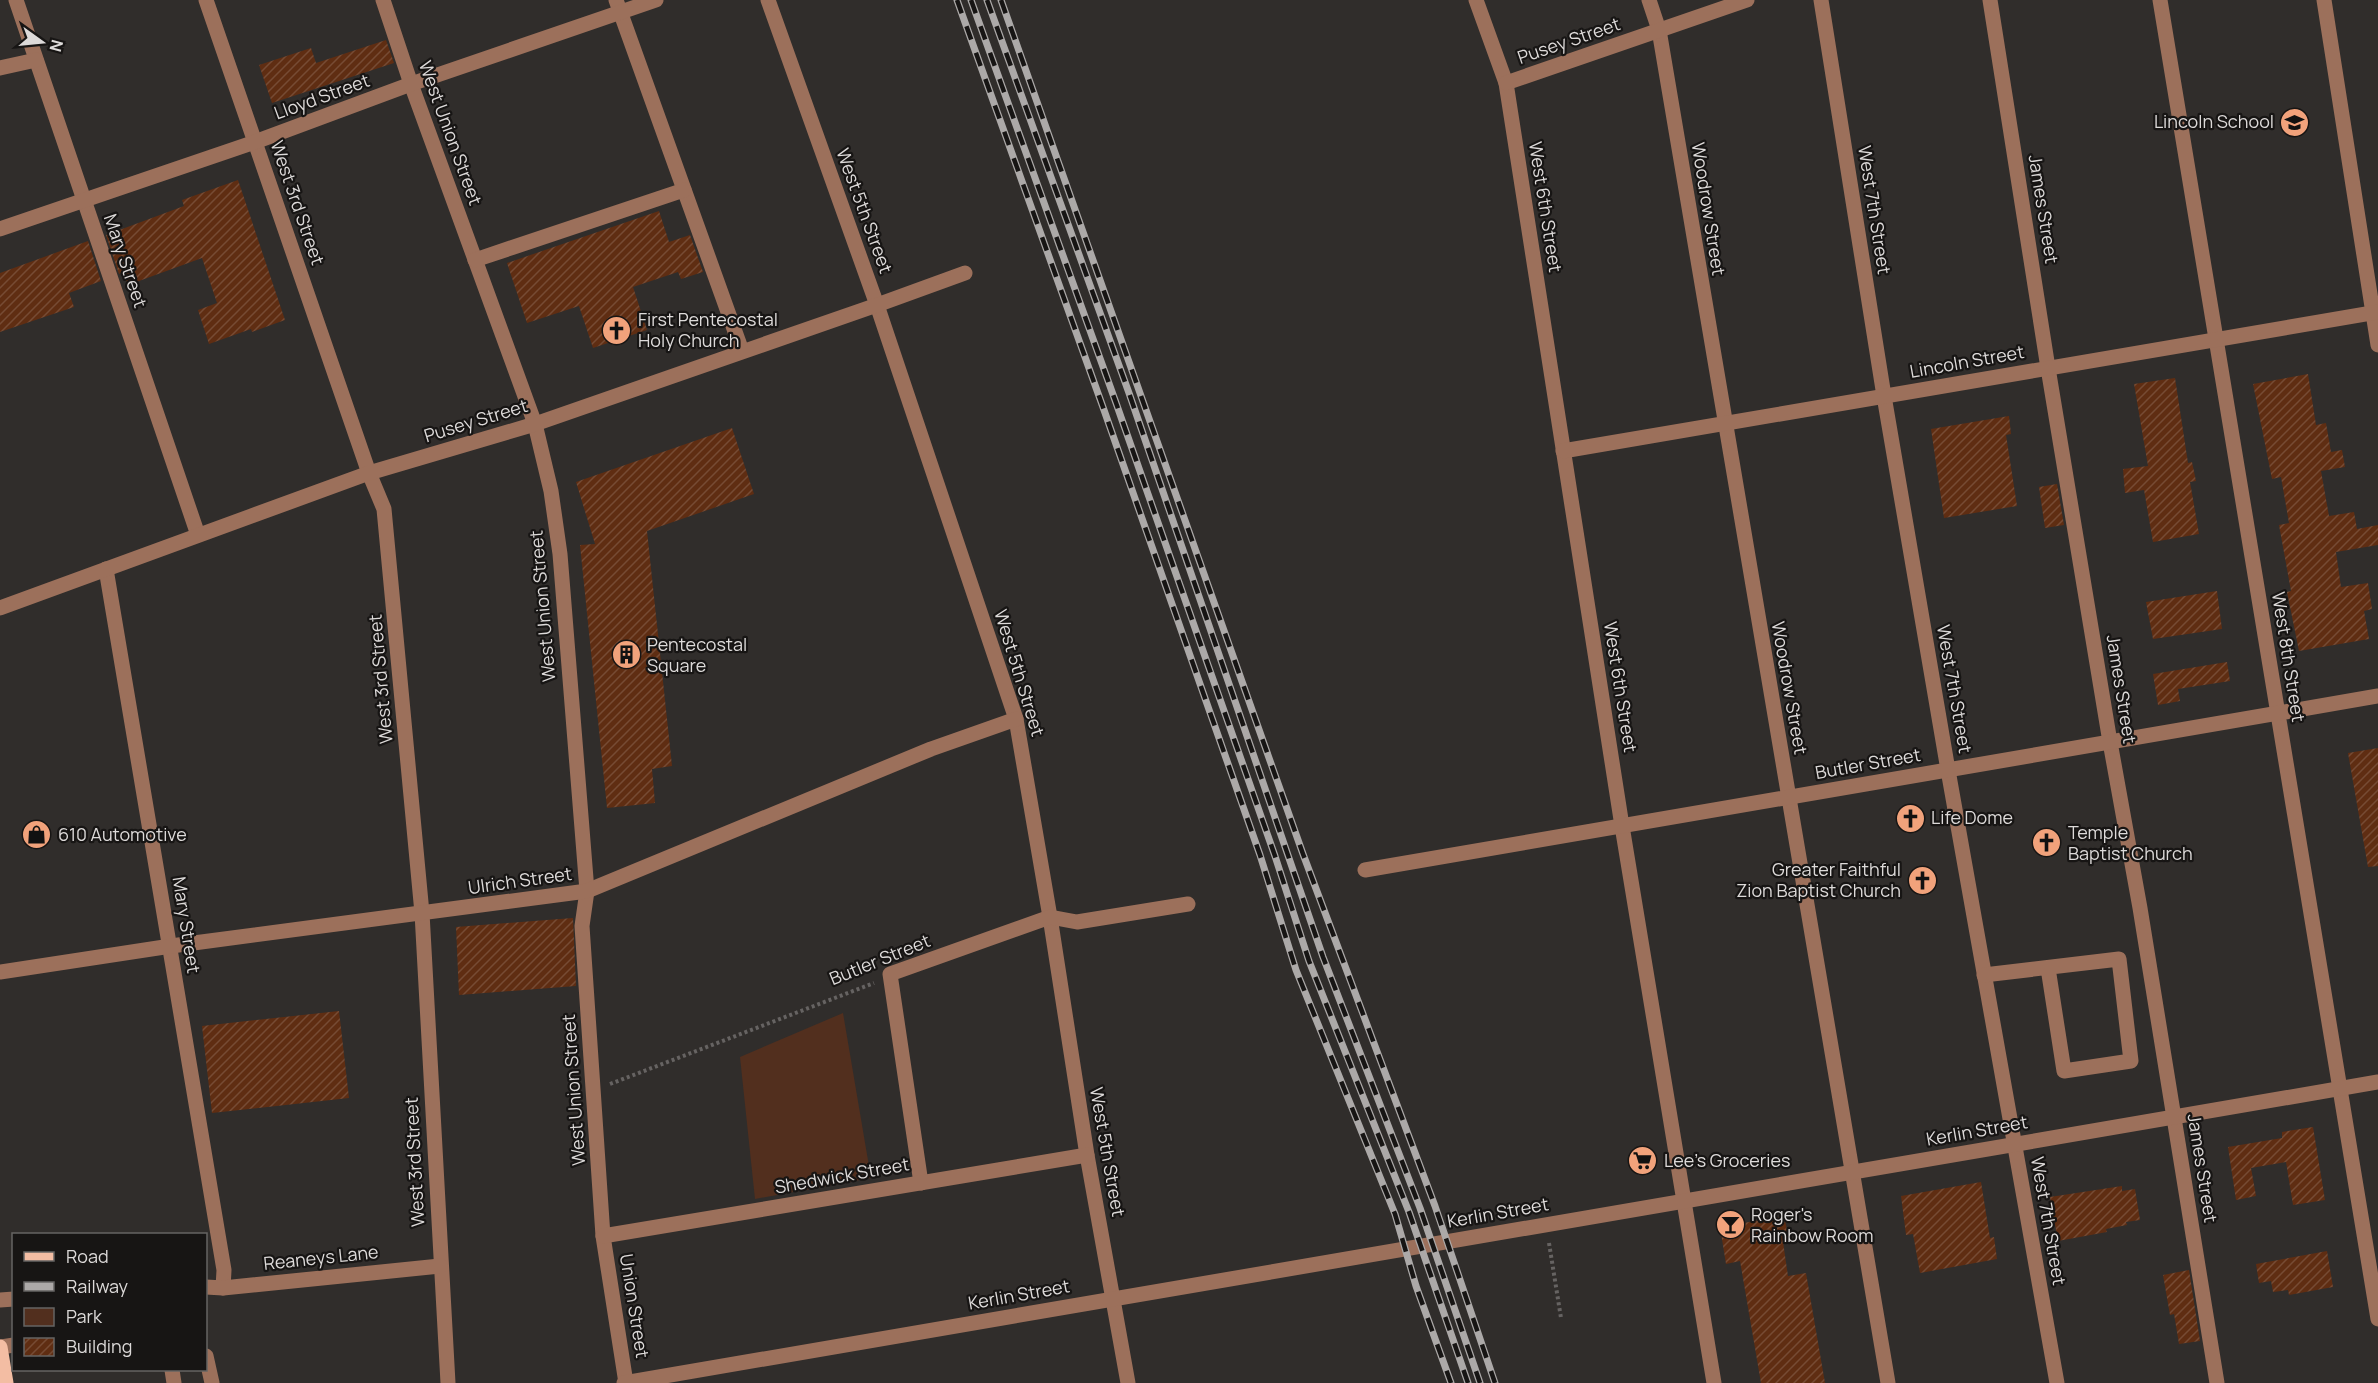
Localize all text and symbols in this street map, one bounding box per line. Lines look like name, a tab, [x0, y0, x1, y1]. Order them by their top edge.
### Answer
street label: Pusey Street	[1514, 11, 1623, 69]
north arrow	[12, 12, 72, 72]
text: N	[44, 37, 69, 54]
street label: West Union Street	[414, 57, 488, 208]
street label: Lloyd Street	[271, 68, 373, 124]
school or university icon: Lincoln School	[2279, 106, 2311, 138]
place label: Lincoln School	[2154, 109, 2274, 133]
street label: West 3rd Street	[265, 137, 330, 268]
street label: West 6th Street	[1524, 140, 1568, 274]
street label: Woodrow Street	[1687, 140, 1731, 277]
street label: West 7th Street	[1853, 144, 1897, 276]
street label: West 5th Street	[831, 145, 899, 276]
street label: James Street	[2024, 153, 2064, 265]
street label: Mary Street	[99, 211, 153, 311]
place label: First Pentecostal Holy Church	[638, 307, 778, 352]
church icon: First Pentecostal Holy Church	[601, 314, 633, 346]
street label: Lincoln Street	[1908, 339, 2026, 383]
street label: Pusey Street	[421, 393, 531, 447]
street label: West Union Street	[523, 529, 561, 683]
street label: West 8th Street	[2267, 590, 2311, 724]
street label: West 5th Street	[989, 606, 1051, 739]
street label: West 3rd Street	[362, 613, 398, 745]
street label: Woodrow Street	[1766, 619, 1813, 756]
street label: West 6th Street	[1599, 620, 1643, 754]
street label: West 7th Street	[1932, 623, 1978, 755]
place label: Pentecostal Square	[647, 632, 747, 677]
street label: James Street	[2102, 633, 2142, 745]
building icon: Pentecostal Square	[610, 639, 642, 671]
street label: Butler Street	[1813, 742, 1922, 784]
church icon: Life Dome	[1894, 802, 1926, 834]
place label: Life Dome	[1931, 805, 2013, 829]
shop icon: 610 Automotive	[21, 819, 53, 851]
place label: Temple Baptist Church	[2068, 820, 2193, 865]
place label: 610 Automotive	[58, 822, 187, 846]
church icon: Temple Baptist Church	[2031, 827, 2063, 859]
place label: Greater Faithful Zion Baptist Church	[1736, 857, 1901, 902]
street label: Ulrich Street	[466, 861, 573, 899]
church icon: Greater Faithful Zion Baptist Church	[1906, 864, 1938, 896]
street label: Mary Street	[168, 875, 206, 975]
street label: Butler Street	[826, 928, 934, 990]
street label: West Union Street	[556, 1013, 590, 1167]
street label: West 5th Street	[1085, 1085, 1131, 1219]
street label: West 3rd Street	[399, 1097, 429, 1228]
street label: Kerlin Street	[1924, 1109, 2029, 1151]
street label: James Street	[2183, 1112, 2223, 1224]
supermarket icon: Lee's Groceries	[1627, 1145, 1659, 1177]
place label: Lee's Groceries	[1664, 1148, 1790, 1172]
street label: Shedwick Street	[773, 1151, 911, 1199]
street label: West 7th Street	[2026, 1155, 2072, 1287]
street label: Kerlin Street	[1445, 1191, 1550, 1233]
place label: Roger's Rainbow Room	[1751, 1202, 1874, 1247]
bar icon: Roger's Rainbow Room	[1714, 1209, 1746, 1241]
legend	[12, 1233, 207, 1371]
street label: Reaneys Lane	[262, 1239, 380, 1275]
text: Road	[66, 1244, 109, 1268]
street label: Union Street	[615, 1252, 655, 1360]
street label: Kerlin Street	[966, 1273, 1071, 1315]
text: Railway	[66, 1274, 128, 1298]
text: Park	[66, 1304, 103, 1328]
text: Building	[66, 1334, 132, 1358]

